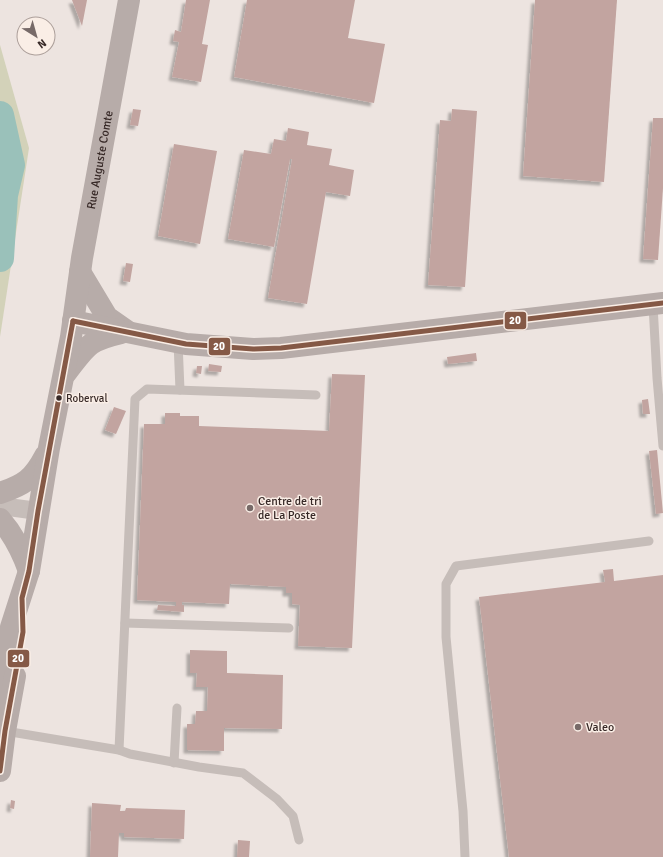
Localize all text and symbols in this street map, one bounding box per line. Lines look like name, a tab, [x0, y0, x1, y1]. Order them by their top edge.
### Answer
north arrow	[16, 16, 56, 56]
text: N	[35, 36, 49, 51]
street label: Rue Auguste Comte	[84, 109, 117, 211]
line badge: 20	[504, 311, 527, 330]
text: 20	[509, 314, 521, 327]
line badge: 20	[208, 337, 231, 356]
text: 20	[213, 340, 225, 353]
place label: Roberval	[66, 392, 108, 405]
marker: Roberval	[54, 393, 64, 403]
place label: Centre de tri de La Poste	[258, 494, 322, 523]
marker: Centre de tri de La Poste	[245, 503, 255, 513]
line badge: 20	[7, 649, 30, 668]
text: 20	[12, 652, 24, 665]
place label: Valeo	[586, 720, 614, 735]
marker: Valeo	[573, 722, 583, 732]

